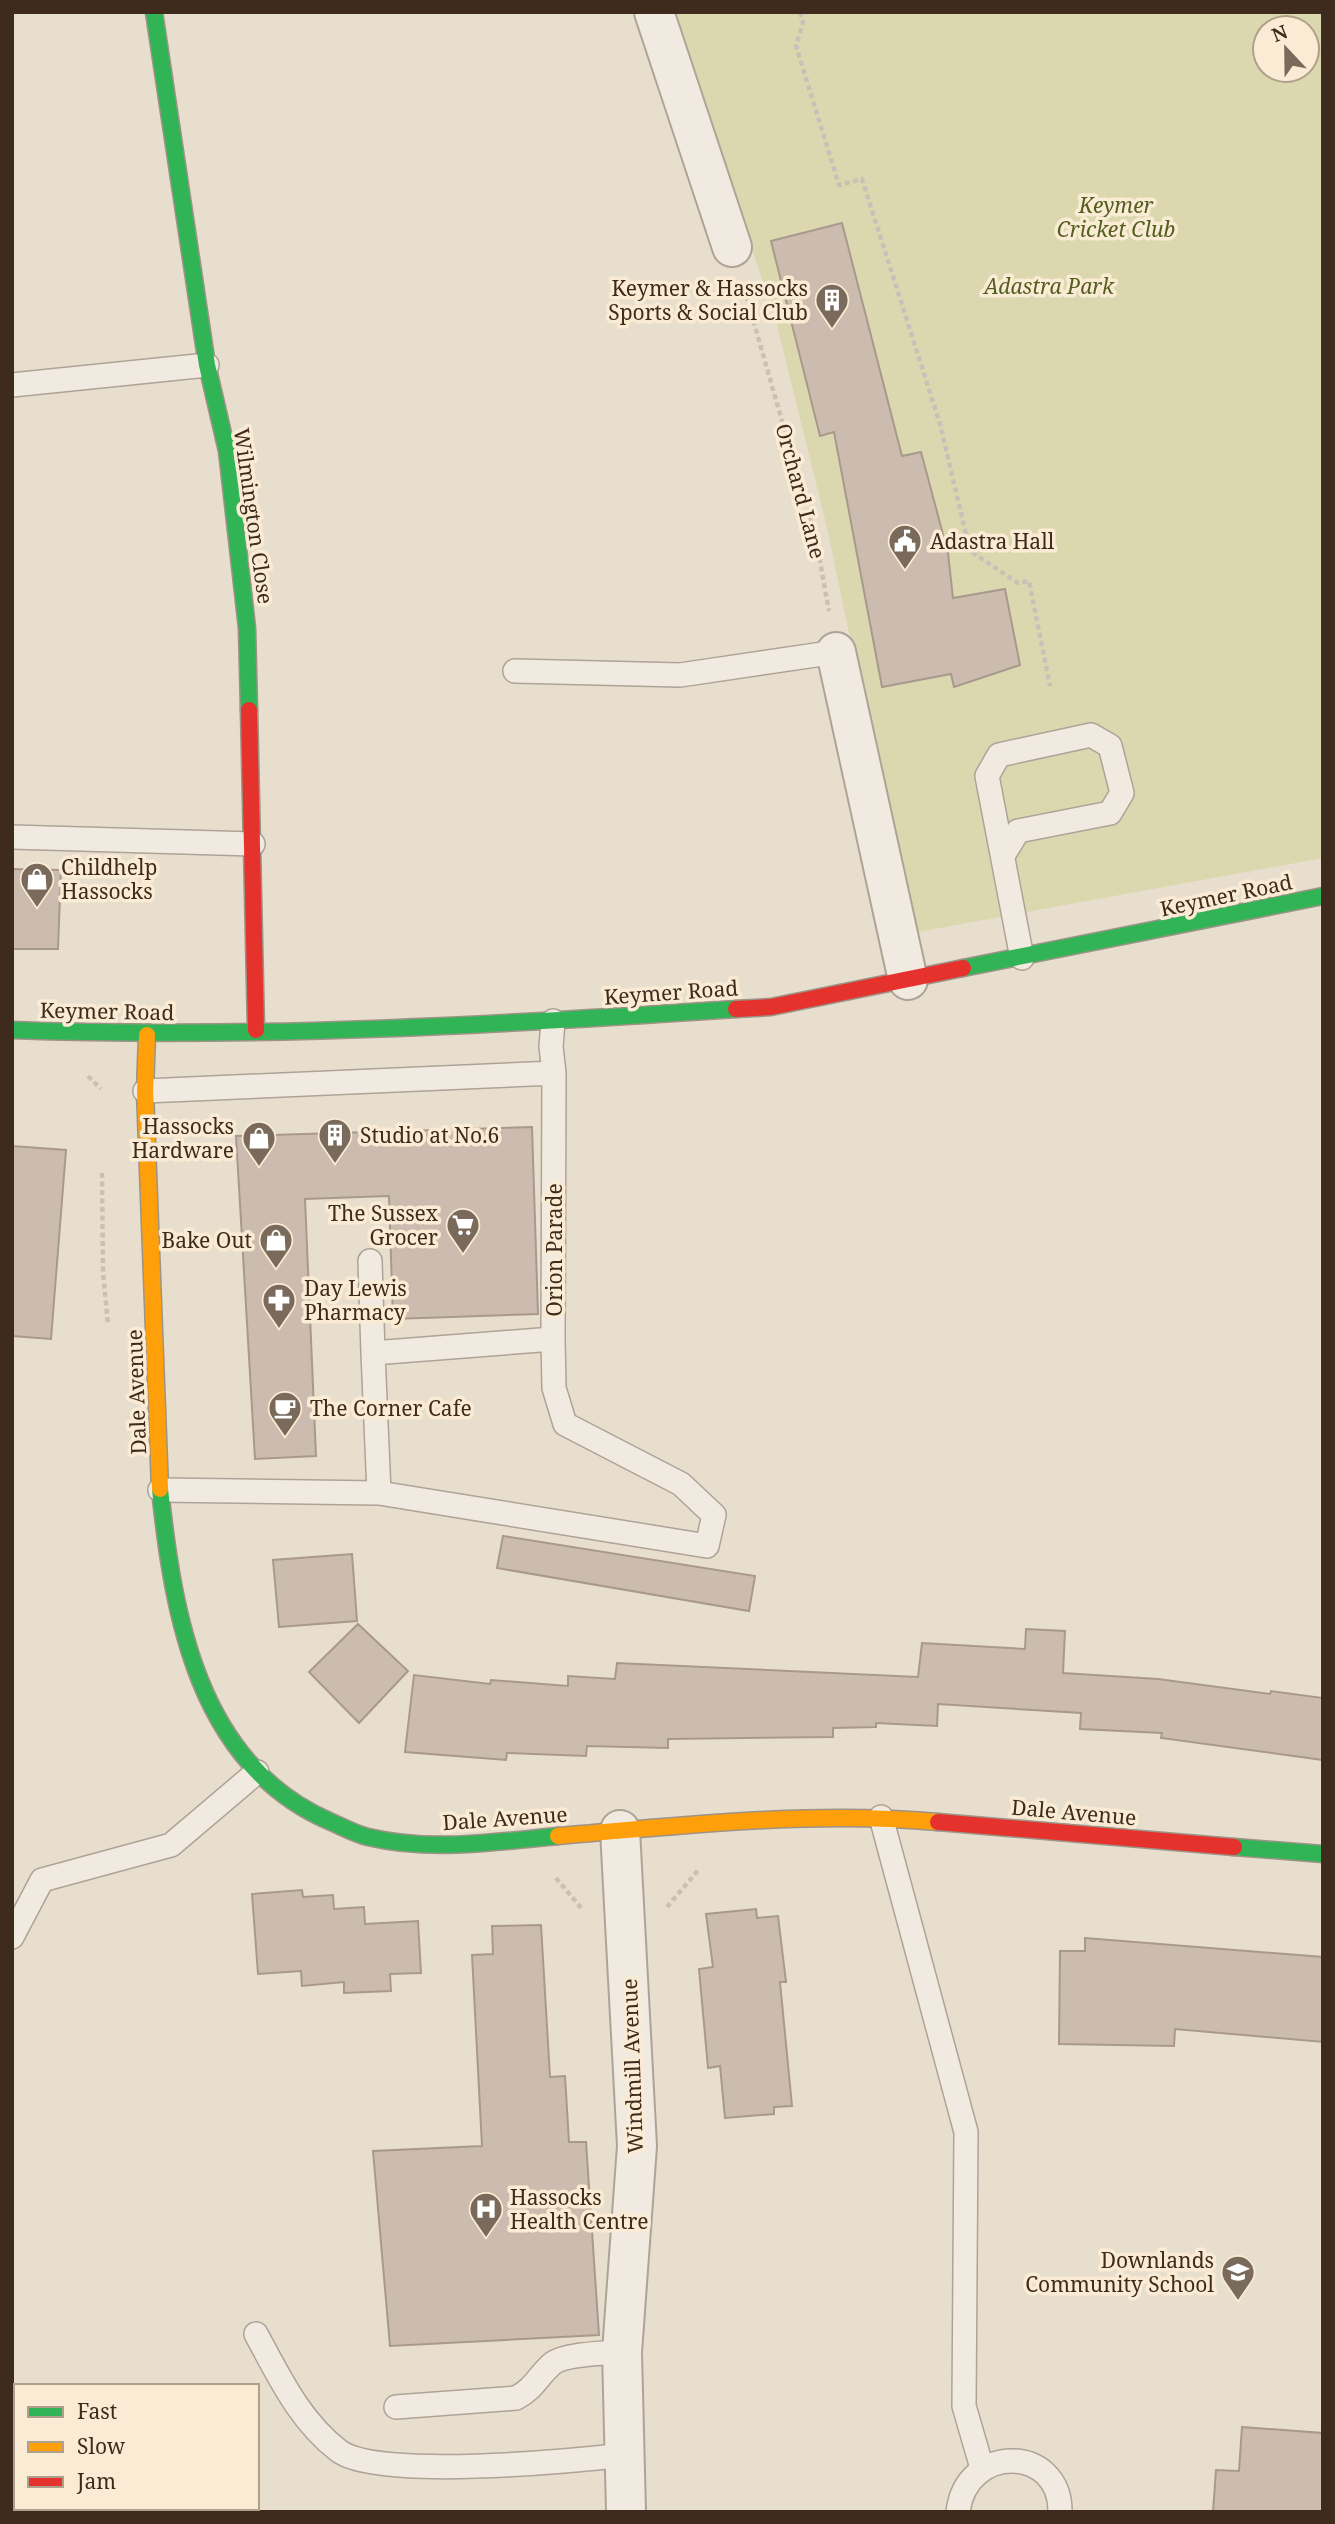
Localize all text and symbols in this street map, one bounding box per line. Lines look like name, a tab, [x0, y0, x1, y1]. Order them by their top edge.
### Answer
north arrow	[1251, 14, 1321, 84]
text: N	[1268, 18, 1291, 48]
park label: Keymer Cricket Club	[1057, 191, 1175, 243]
park label: Adastra Park	[982, 272, 1115, 300]
place label: Keymer & Hassocks Sports & Social Club	[608, 274, 808, 326]
building icon: Keymer & Hassocks Sports & Social Club	[813, 281, 851, 330]
street label: Orchard Lane	[770, 420, 832, 562]
street label: Wilmington Close	[228, 426, 280, 606]
public building icon: Adastra Hall	[886, 522, 924, 571]
place label: Adastra Hall	[930, 527, 1055, 555]
place label: Childhelp Hassocks	[61, 853, 157, 905]
shop icon: Childhelp Hassocks	[18, 860, 56, 909]
street label: Keymer Road	[1157, 867, 1295, 923]
street label: Keymer Road	[603, 973, 739, 1011]
street label: Keymer Road	[40, 996, 175, 1026]
place label: Hassocks Hardware	[132, 1112, 234, 1164]
building icon: Studio at No.6	[316, 1116, 354, 1165]
shop icon: Hassocks Hardware	[240, 1119, 278, 1168]
place label: Studio at No.6	[360, 1121, 499, 1149]
street label: Orion Parade	[540, 1183, 568, 1317]
place label: The Sussex Grocer	[328, 1199, 439, 1251]
supermarket icon: The Sussex Grocer	[444, 1206, 482, 1255]
shop icon: Bake Out	[257, 1221, 295, 1270]
place label: Bake Out	[162, 1226, 252, 1254]
place label: Day Lewis Pharmacy	[304, 1274, 407, 1326]
pharmacy icon: Day Lewis Pharmacy	[260, 1281, 298, 1330]
street label: Dale Avenue	[120, 1329, 152, 1455]
cafe icon: The Corner Cafe	[266, 1389, 304, 1438]
place label: The Corner Cafe	[310, 1394, 472, 1422]
street label: Dale Avenue	[1010, 1793, 1138, 1831]
street label: Dale Avenue	[441, 1800, 569, 1836]
street label: Windmill Avenue	[615, 1978, 649, 2154]
place label: Hassocks Health Centre	[510, 2183, 649, 2235]
hospital icon: Hassocks Health Centre	[467, 2190, 505, 2239]
place label: Downlands Community School	[1025, 2246, 1214, 2298]
school or university icon: Downlands Community School	[1219, 2253, 1257, 2302]
legend	[14, 2384, 259, 2510]
text: Fast	[77, 2397, 117, 2425]
text: Slow	[77, 2432, 126, 2460]
text: Jam	[76, 2467, 116, 2495]

